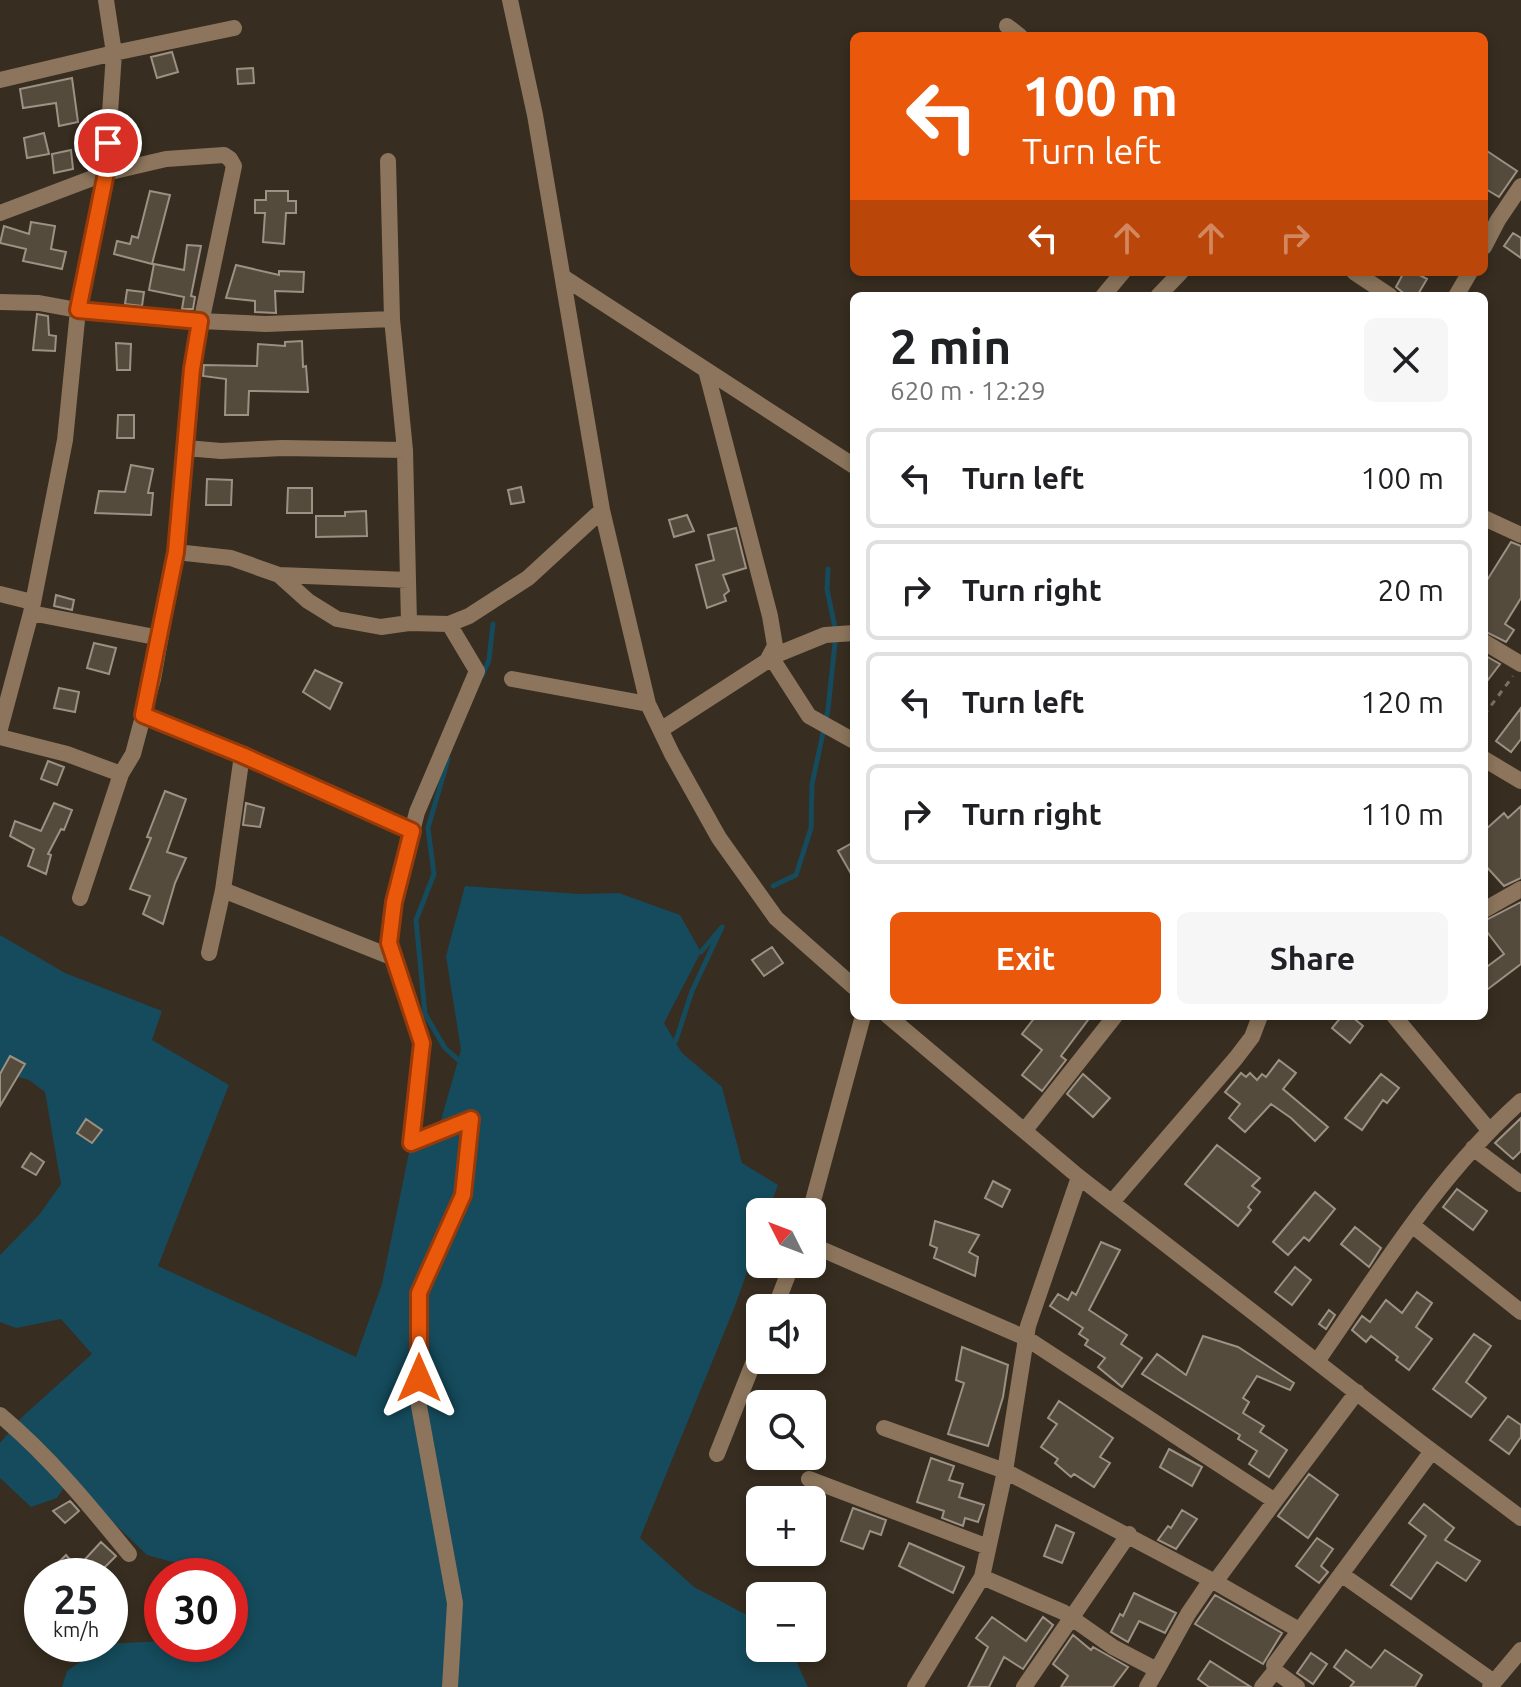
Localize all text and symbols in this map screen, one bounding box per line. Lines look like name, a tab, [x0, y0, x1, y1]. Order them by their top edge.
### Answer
icon: left	[890, 64, 994, 168]
text: 100 m	[1022, 64, 1178, 127]
pin	[74, 109, 142, 177]
icon: arrive	[86, 121, 130, 165]
text: Turn left	[1022, 130, 1161, 171]
icon: left	[1021, 216, 1065, 260]
icon: ahead	[1105, 216, 1149, 260]
icon: ahead	[1189, 216, 1233, 260]
icon: right	[1273, 216, 1317, 260]
button: close	[1364, 318, 1448, 402]
text: 2 min	[890, 319, 1011, 373]
text: 620 m · 12:29	[890, 376, 1046, 405]
icon: left	[894, 456, 938, 500]
text: Turn left	[962, 461, 1084, 495]
text: 100 m	[1360, 461, 1444, 495]
icon: right	[894, 568, 938, 612]
text: Turn right	[962, 573, 1102, 607]
text: 20 m	[1377, 573, 1444, 607]
icon: left	[894, 680, 938, 724]
text: Turn left	[962, 685, 1084, 719]
text: 120 m	[1360, 685, 1444, 719]
icon: right	[894, 792, 938, 836]
text: Turn right	[962, 797, 1102, 831]
text: 110 m	[1360, 797, 1444, 831]
button: Exit	[890, 912, 1161, 1004]
button: Share	[1177, 912, 1448, 1004]
north arrow	[746, 1198, 826, 1278]
map controls	[746, 1198, 826, 1662]
button: sound	[746, 1294, 826, 1374]
position arrow	[377, 1336, 461, 1420]
button: search	[746, 1390, 826, 1470]
button: +	[746, 1486, 826, 1566]
speed limit sign: 30	[144, 1558, 248, 1662]
text: 25	[53, 1577, 99, 1622]
button: −	[746, 1582, 826, 1662]
text: km/h	[53, 1618, 99, 1641]

